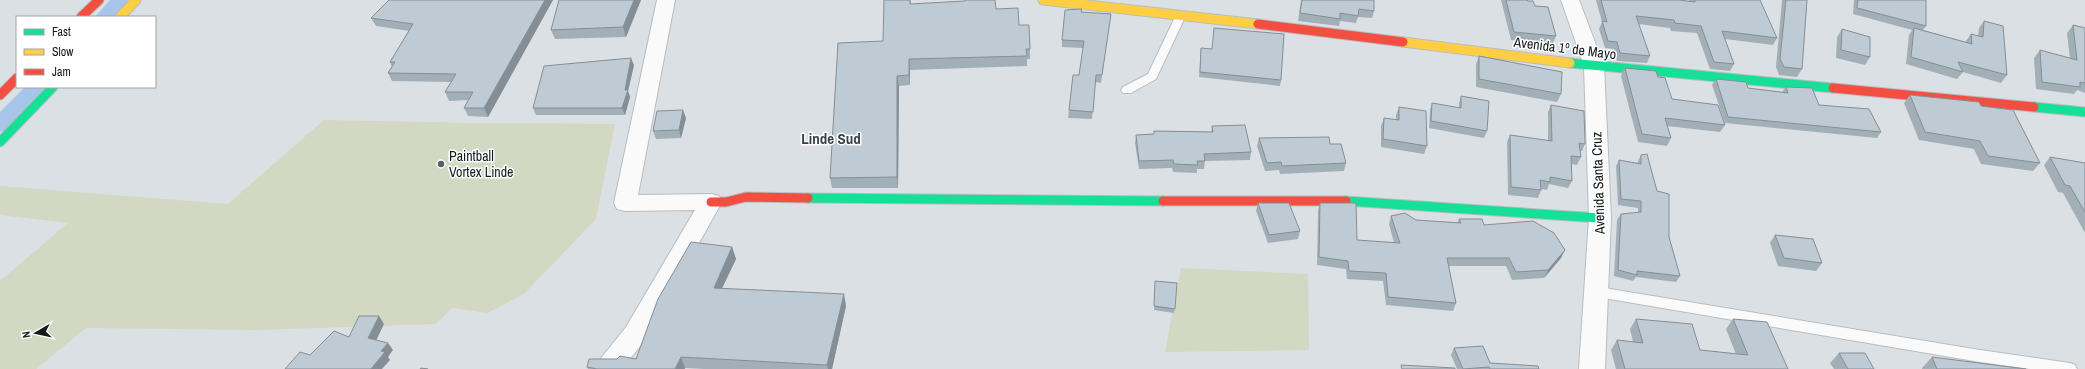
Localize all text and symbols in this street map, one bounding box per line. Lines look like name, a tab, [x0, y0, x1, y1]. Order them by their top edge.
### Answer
legend	[16, 16, 156, 88]
text: Fast	[52, 24, 71, 40]
street label: Avenida 1º de Mayo	[1512, 33, 1617, 63]
text: Slow	[52, 44, 74, 60]
text: Jam	[52, 64, 71, 80]
district label: Linde Sud	[801, 128, 861, 149]
street label: Avenida Santa Cruz	[1587, 131, 1609, 236]
place label: Paintball Vortex Linde	[449, 147, 513, 181]
marker: Paintball Vortex Linde	[436, 159, 446, 169]
north arrow	[16, 313, 56, 353]
text: N	[19, 330, 34, 339]

